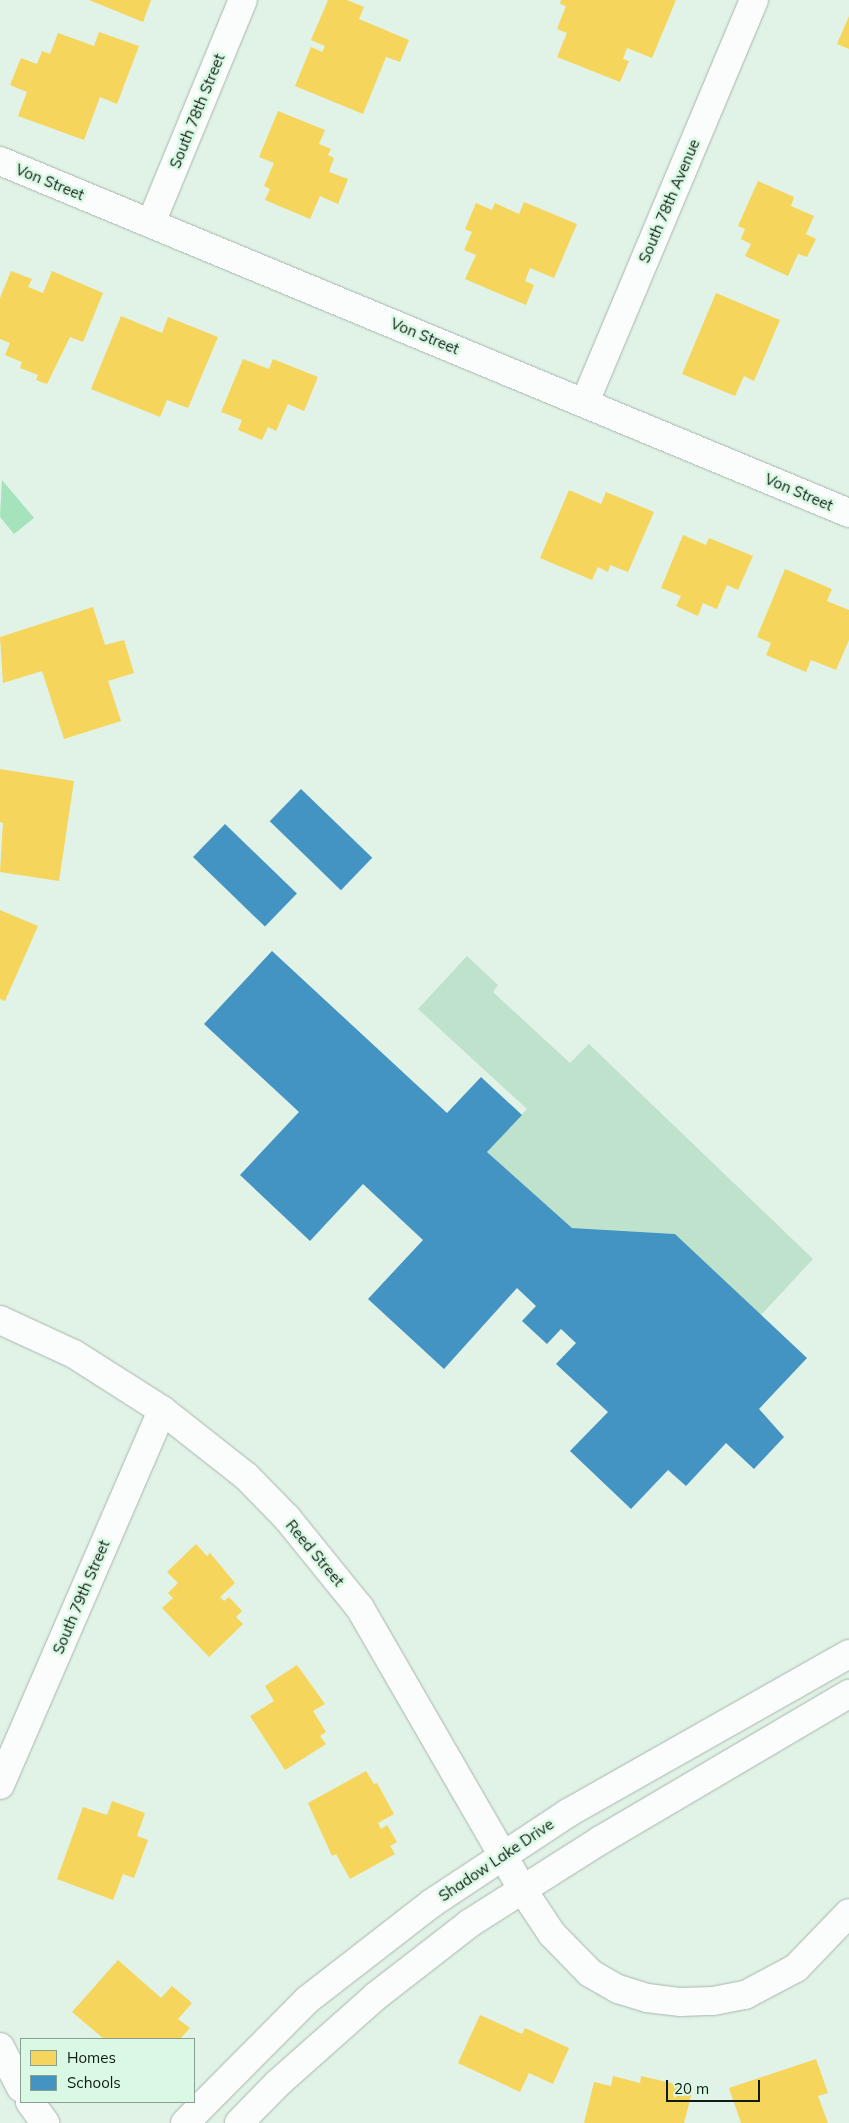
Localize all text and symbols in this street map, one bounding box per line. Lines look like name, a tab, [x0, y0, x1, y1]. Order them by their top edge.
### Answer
street label: South 78th Street	[166, 51, 228, 171]
street label: South 78th Avenue	[635, 136, 703, 266]
street label: Von Street	[13, 160, 87, 204]
street label: Von Street	[388, 314, 462, 358]
street label: Von Street	[762, 470, 836, 514]
street label: Reed Street	[282, 1516, 348, 1590]
street label: South 79th Street	[49, 1537, 113, 1657]
street label: Shadow Lake Drive	[435, 1815, 557, 1905]
legend	[20, 2038, 195, 2103]
text: Homes	[67, 2048, 116, 2067]
scale bar	[669, 2070, 763, 2102]
text: Schools	[67, 2073, 121, 2092]
text: 20 m	[674, 2079, 709, 2098]

